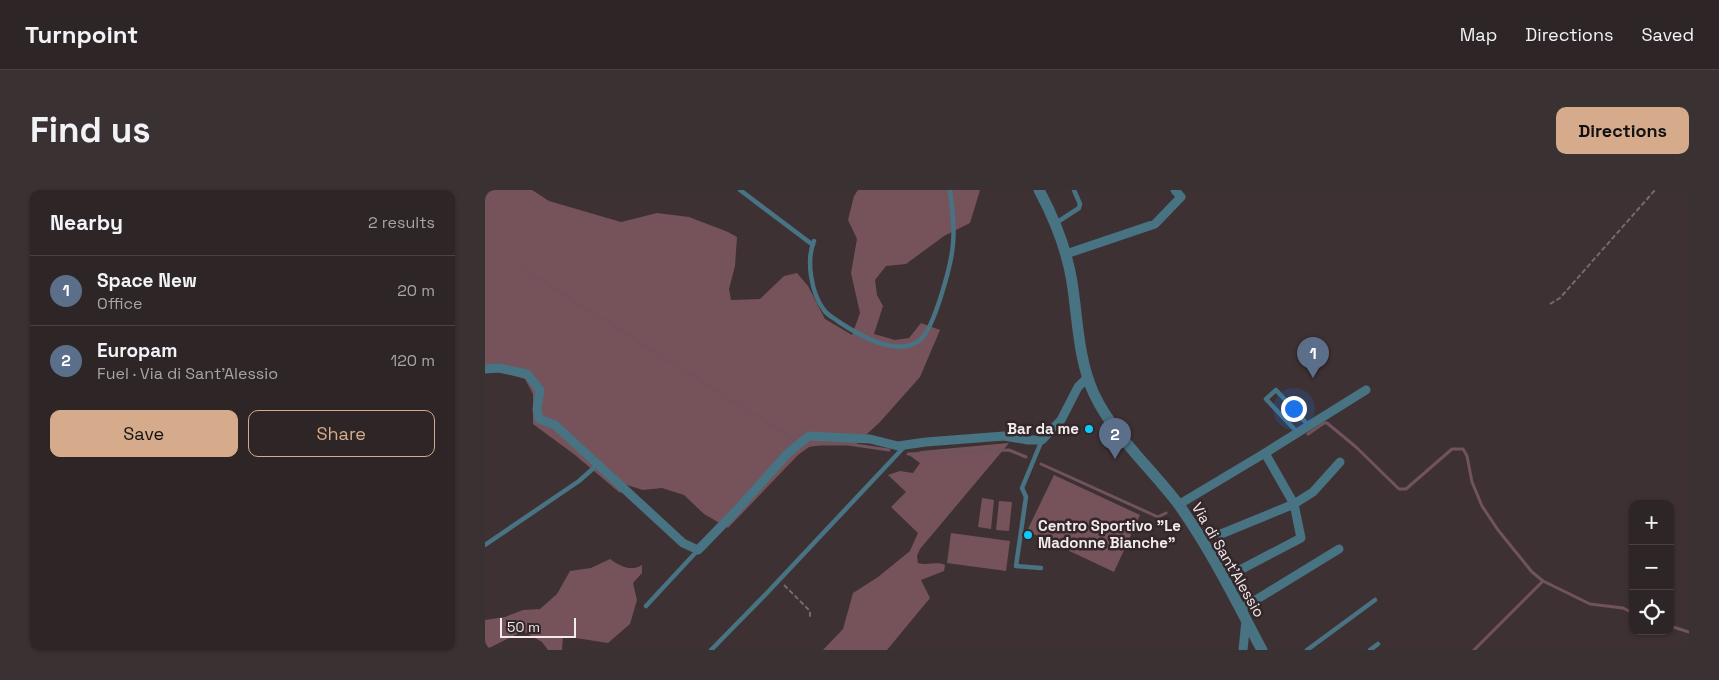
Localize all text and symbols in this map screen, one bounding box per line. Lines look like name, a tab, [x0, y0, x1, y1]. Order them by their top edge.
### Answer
text: Turnpoint	[25, 19, 138, 50]
text: Map	[1460, 23, 1497, 46]
text: Directions	[1525, 23, 1614, 46]
text: Saved	[1642, 23, 1694, 46]
button: Directions	[1556, 107, 1689, 154]
text: Find us	[30, 108, 151, 152]
text: Nearby	[50, 209, 123, 236]
text: 2 results	[368, 212, 435, 233]
text: Space New	[97, 268, 197, 293]
text: 1	[62, 280, 70, 301]
text: 20 m	[397, 280, 435, 301]
text: Office	[97, 293, 143, 314]
pin: 1	[1297, 337, 1329, 378]
text: Europam	[97, 338, 177, 363]
text: 2	[61, 350, 71, 371]
text: 120 m	[391, 350, 435, 371]
text: Fuel · Via di Sant'Alessio	[97, 363, 278, 384]
your location	[1281, 396, 1307, 422]
button: Save	[50, 410, 238, 457]
button: Share	[248, 410, 435, 457]
pin: 2	[1099, 418, 1131, 459]
place label: Bar da me	[1007, 419, 1079, 438]
marker: Bar da me	[1083, 423, 1095, 435]
street label: Via di Sant'Alessio	[1188, 499, 1269, 621]
map controls	[1629, 500, 1674, 635]
button: +	[1629, 500, 1674, 545]
place label: Centro Sportivo "Le Madonne Bianche"	[1038, 516, 1181, 552]
marker: Centro Sportivo "Le Madonne Bianche"	[1022, 529, 1034, 541]
button: −	[1629, 545, 1674, 590]
button: locate	[1629, 590, 1674, 635]
scale bar	[500, 615, 576, 638]
text: 50 m	[507, 618, 540, 636]

